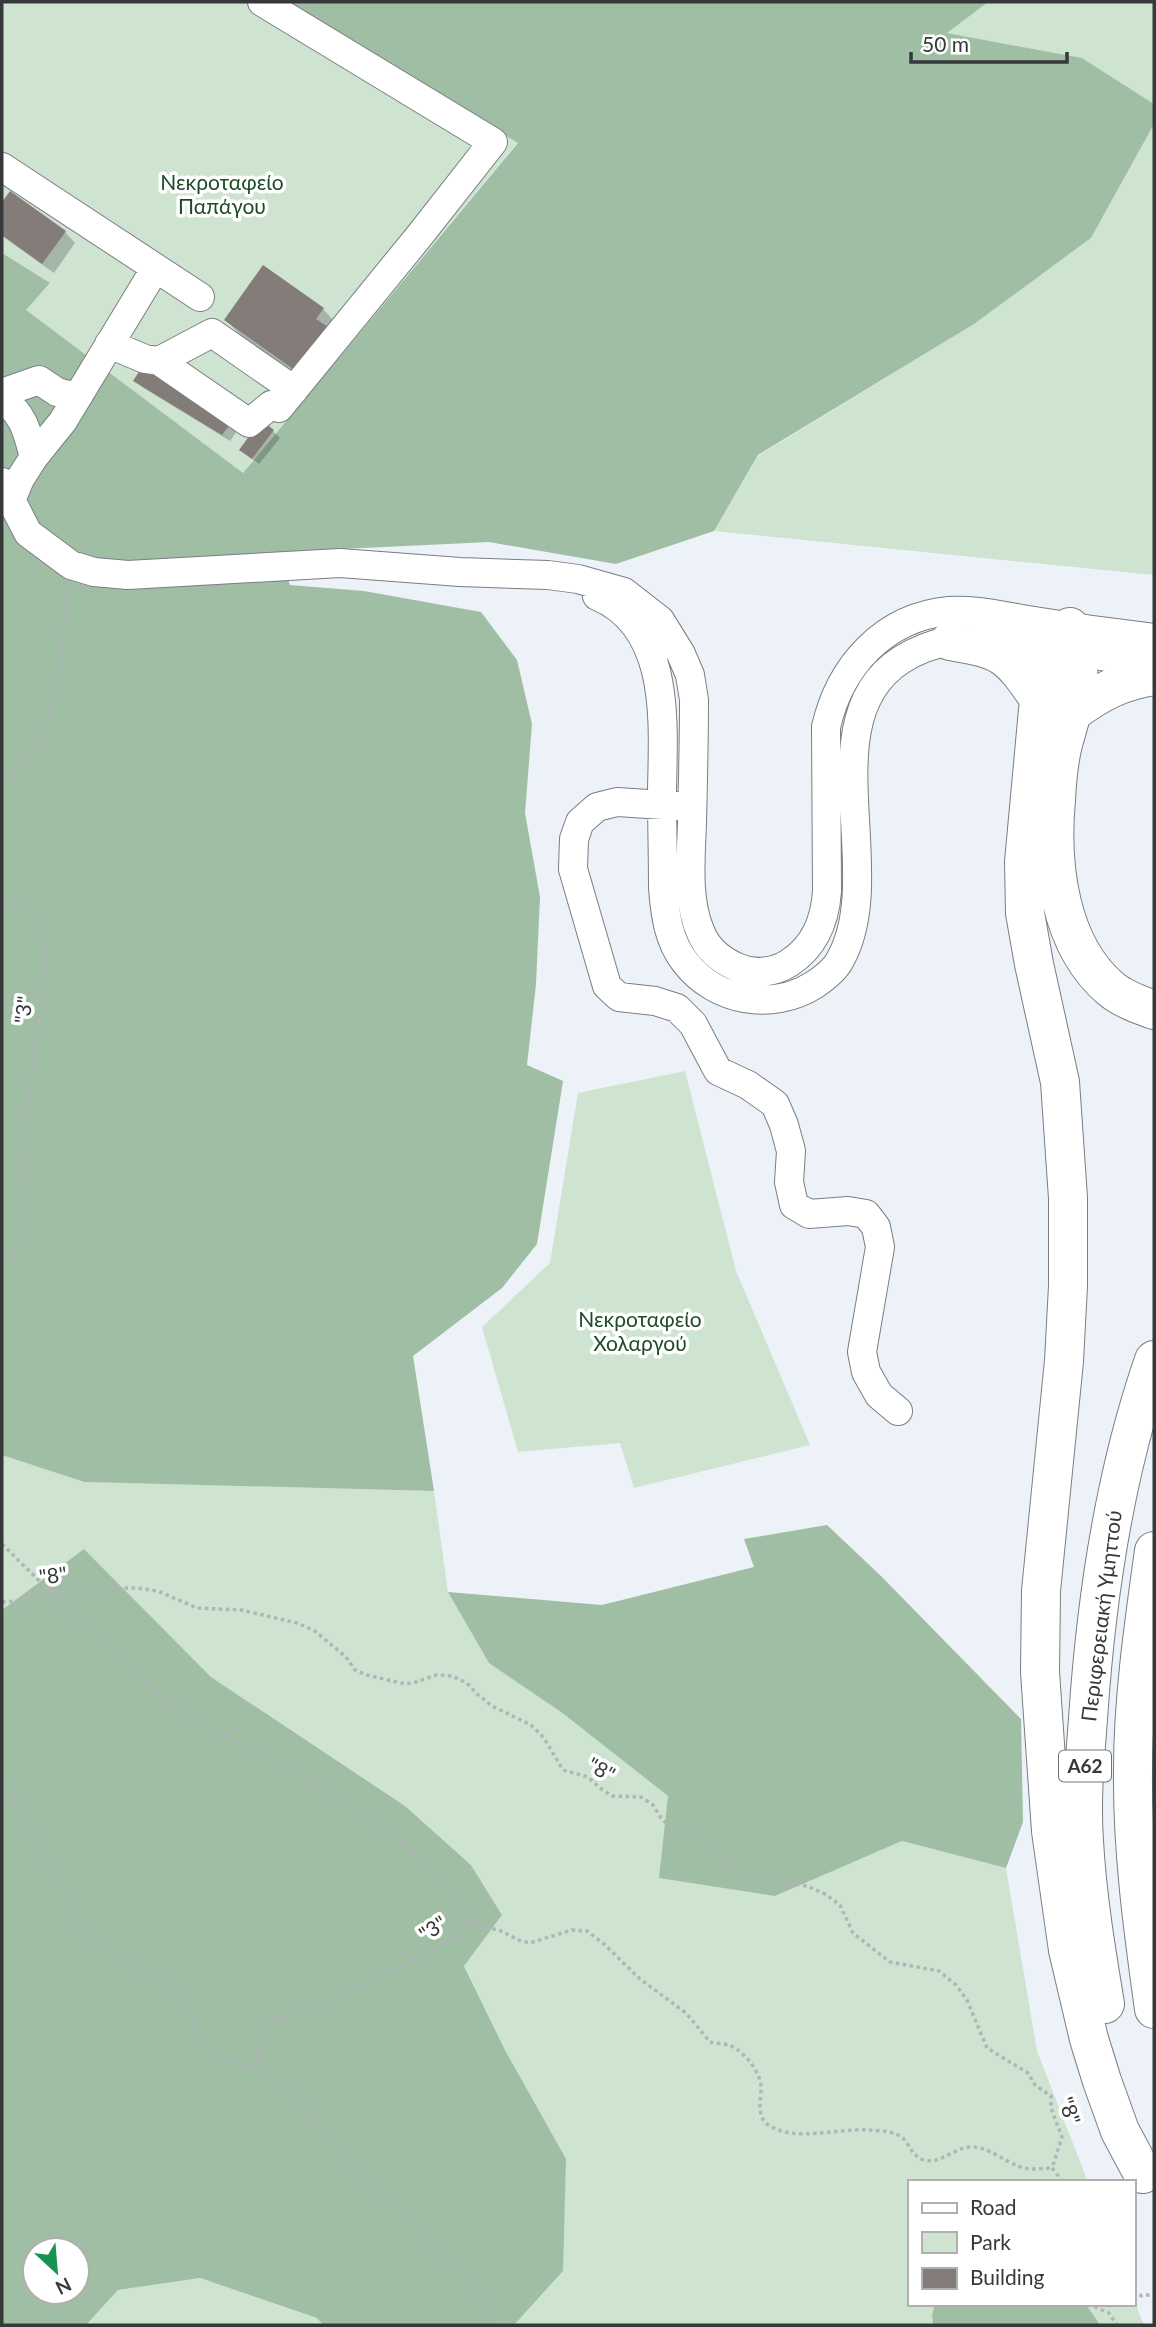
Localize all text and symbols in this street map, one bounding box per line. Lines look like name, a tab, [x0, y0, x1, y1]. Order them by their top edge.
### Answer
scale bar	[911, 21, 1067, 65]
text: 50 m	[922, 31, 969, 56]
park label: Νεκροταφείο Παπάγου	[160, 169, 284, 218]
street label: "3"	[8, 995, 37, 1025]
park label: Νεκροταφείο Χολαργού	[578, 1306, 702, 1355]
street label: Περιφερειακή Υμηττού	[1075, 1509, 1126, 1723]
street label: "8"	[38, 1560, 68, 1589]
road number: Α62	[1059, 1750, 1111, 1782]
street label: "8"	[584, 1751, 620, 1786]
street label: "3"	[414, 1910, 451, 1946]
street label: "8"	[1054, 2093, 1087, 2128]
legend	[908, 2180, 1135, 2306]
text: Road	[970, 2194, 1017, 2219]
text: Park	[970, 2229, 1011, 2254]
north arrow	[21, 2236, 91, 2306]
text: Building	[970, 2264, 1045, 2289]
text: N	[52, 2273, 75, 2300]

